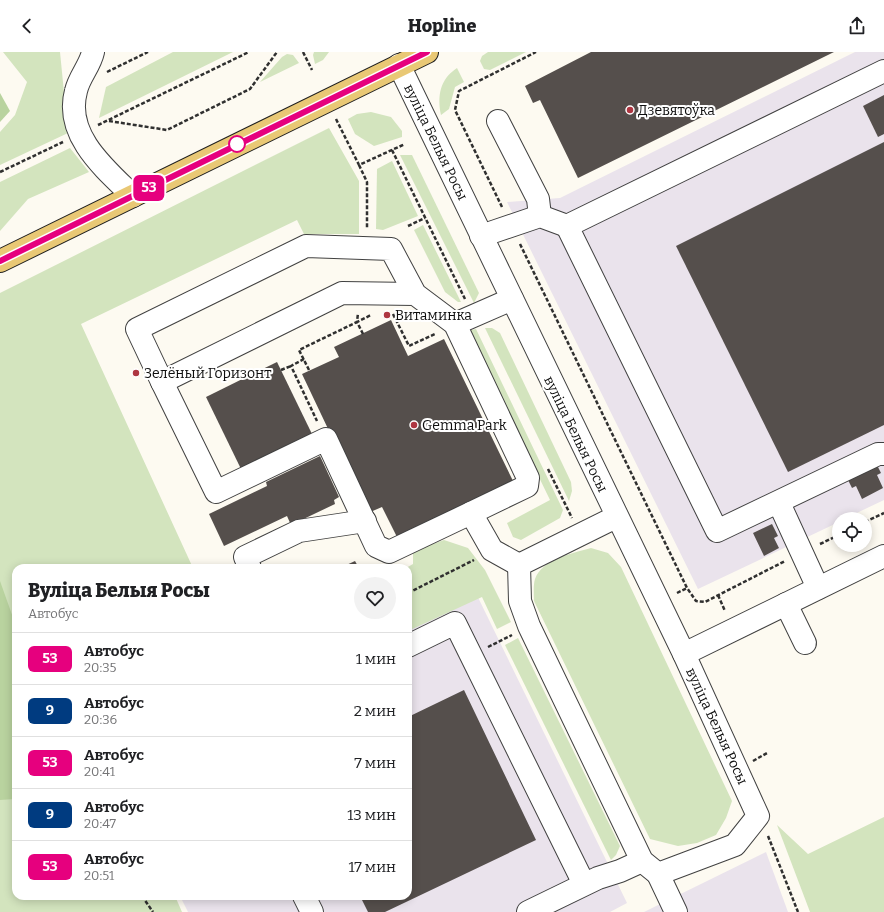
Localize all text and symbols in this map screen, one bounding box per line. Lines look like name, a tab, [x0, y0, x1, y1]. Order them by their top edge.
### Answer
icon: back	[16, 15, 38, 37]
text: Hopline	[408, 15, 476, 37]
icon: share	[846, 15, 868, 37]
street label: вуліца Белыя Росы	[400, 81, 471, 203]
place label: Дзевятоўка	[638, 102, 715, 119]
marker: Дзевятоўка	[625, 105, 635, 115]
unlabelled marker	[228, 135, 246, 153]
line badge: 53	[131, 175, 167, 201]
text: 53	[141, 179, 157, 196]
place label: Витаминка	[395, 307, 472, 324]
marker: Витаминка	[382, 310, 392, 320]
place label: Зелёный Горизонт	[144, 365, 271, 382]
marker: Зелёный Горизонт	[131, 368, 141, 378]
street label: вуліца Белыя Росы	[540, 373, 611, 495]
place label: Gemma Park	[422, 417, 507, 434]
marker: Gemma Park	[409, 420, 419, 430]
map controls	[832, 512, 872, 552]
button: locate	[832, 512, 872, 552]
button: heart	[354, 577, 396, 619]
text: Вуліца Белыя Росы	[28, 579, 210, 602]
text: Автобус	[28, 606, 78, 621]
text: Автобус	[84, 642, 144, 660]
text: 53	[42, 650, 58, 667]
text: 1 мин	[356, 650, 396, 668]
text: 20:35	[84, 660, 117, 675]
street label: вуліца Белыя Росы	[682, 665, 751, 787]
text: Автобус	[84, 694, 144, 712]
text: 9	[46, 702, 54, 719]
text: 2 мин	[354, 702, 396, 720]
text: 20:36	[84, 712, 117, 727]
text: Автобус	[84, 746, 144, 764]
text: 53	[42, 754, 58, 771]
text: 7 мин	[354, 754, 396, 772]
text: 20:41	[84, 764, 115, 779]
text: Автобус	[84, 798, 144, 816]
text: 9	[46, 806, 54, 823]
text: 13 мин	[347, 806, 396, 824]
text: 20:47	[84, 816, 116, 831]
text: Автобус	[84, 850, 144, 868]
text: 53	[42, 858, 58, 875]
text: 17 мин	[348, 858, 396, 876]
text: 20:51	[84, 868, 114, 883]

